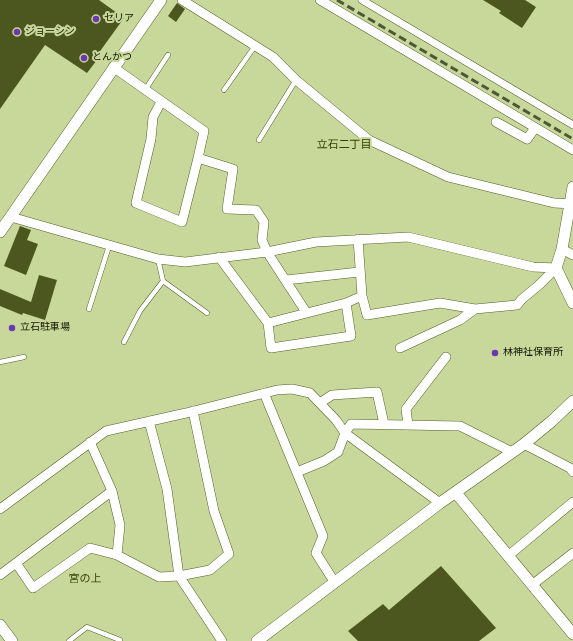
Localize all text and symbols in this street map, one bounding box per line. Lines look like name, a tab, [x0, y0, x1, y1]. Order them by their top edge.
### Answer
place label: セリア	[104, 13, 134, 25]
marker: セリア	[91, 14, 101, 24]
place label: ジョーシン	[25, 26, 75, 38]
marker: ジョーシン	[12, 27, 22, 37]
place label: とんかつ	[92, 52, 132, 64]
marker: とんかつ	[79, 53, 89, 63]
district label: 立石二丁目	[317, 139, 371, 153]
place label: 立石駐車場	[20, 322, 70, 334]
marker: 立石駐車場	[7, 323, 17, 333]
place label: 林神社保育所	[503, 347, 563, 359]
marker: 林神社保育所	[490, 348, 500, 358]
district label: 宮の上	[69, 573, 101, 587]

